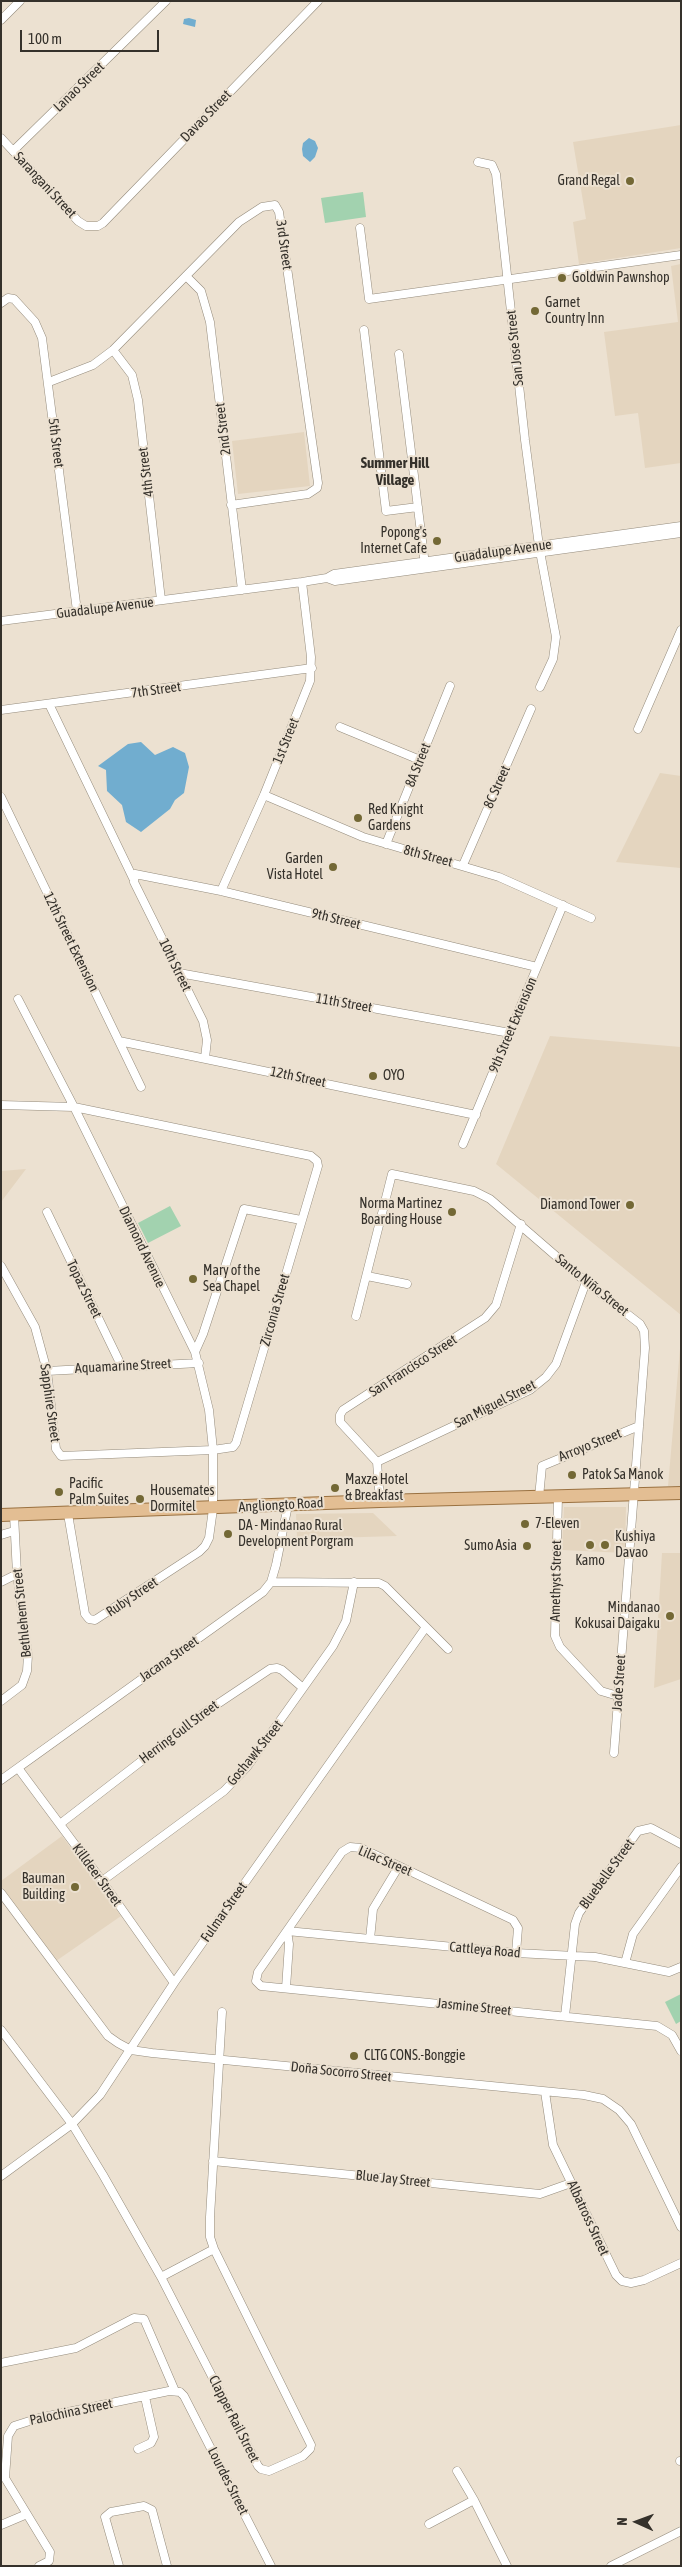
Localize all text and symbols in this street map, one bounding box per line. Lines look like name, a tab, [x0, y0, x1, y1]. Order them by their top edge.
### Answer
scale bar	[22, 20, 161, 52]
text: 100 m	[28, 30, 62, 47]
street label: Lanao Street	[50, 59, 108, 115]
street label: Davao Street	[177, 87, 235, 145]
street label: Sarangani Street	[10, 148, 80, 222]
place label: Grand Regal	[558, 173, 620, 189]
marker: Grand Regal	[624, 175, 636, 187]
street label: 3rd Street	[272, 219, 296, 271]
place label: Goldwin Pawnshop	[572, 270, 670, 286]
marker: Goldwin Pawnshop	[556, 272, 568, 284]
place label: Garnet Country Inn	[545, 295, 604, 328]
marker: Garnet Country Inn	[529, 305, 541, 317]
street label: San Jose Street	[503, 309, 527, 387]
street label: 2nd Street	[211, 402, 235, 456]
street label: 5th Street	[45, 417, 67, 469]
street label: 4th Street	[135, 446, 157, 498]
district label: Summer Hill Village	[361, 454, 429, 489]
place label: Popong's Internet Cafe	[360, 525, 427, 558]
marker: Popong's Internet Cafe	[431, 535, 443, 547]
street label: Guadalupe Avenue	[453, 536, 553, 566]
street label: Guadalupe Avenue	[55, 594, 155, 622]
street label: 7th Street	[130, 678, 182, 702]
street label: 1st Street	[269, 716, 303, 766]
street label: 8A Street	[402, 740, 434, 790]
street label: 8C Street	[480, 763, 514, 811]
place label: Red Knight Gardens	[368, 802, 424, 834]
marker: Red Knight Gardens	[352, 812, 364, 824]
street label: 8th Street	[402, 841, 454, 871]
place label: Garden Vista Hotel	[267, 851, 323, 884]
marker: Garden Vista Hotel	[327, 861, 339, 873]
street label: 12th Street Extension	[40, 889, 102, 995]
street label: 9th Street	[310, 905, 362, 933]
street label: 10th Street	[155, 936, 195, 994]
street label: 9th Street Extension	[485, 975, 541, 1075]
street label: 11th Street	[315, 990, 373, 1016]
street label: 12th Street	[269, 1063, 327, 1091]
place label: OYO	[383, 1068, 405, 1084]
marker: OYO	[367, 1070, 379, 1082]
place label: Norma Martinez Boarding House	[359, 1196, 442, 1228]
place label: Diamond Tower	[540, 1197, 620, 1213]
marker: Diamond Tower	[624, 1199, 636, 1211]
street label: Diamond Avenue	[115, 1204, 169, 1290]
marker: Norma Martinez Boarding House	[446, 1206, 458, 1218]
street label: Santo Niño Street	[552, 1250, 632, 1320]
street label: Topaz Street	[63, 1257, 105, 1321]
place label: Mary of the Sea Chapel	[203, 1263, 260, 1295]
street label: Zirconia Street	[257, 1272, 293, 1348]
marker: Mary of the Sea Chapel	[187, 1273, 199, 1285]
street label: San Francisco Street	[366, 1331, 460, 1401]
street label: Aquamarine Street	[74, 1355, 172, 1377]
street label: Sapphire Street	[36, 1363, 64, 1443]
street label: San Miguel Street	[451, 1376, 539, 1432]
street label: Arroyo Street	[556, 1425, 624, 1465]
place label: Patok Sa Manok	[582, 1467, 663, 1483]
marker: Patok Sa Manok	[566, 1469, 578, 1481]
place label: Maxze Hotel & Breakfast	[345, 1472, 408, 1504]
place label: Pacific Palm Suites	[69, 1476, 129, 1508]
marker: Maxze Hotel & Breakfast	[329, 1482, 341, 1494]
place label: Housemates Dormitel	[150, 1483, 215, 1515]
marker: Pacific Palm Suites	[53, 1486, 65, 1498]
marker: Housemates Dormitel	[134, 1493, 146, 1505]
street label: Angliongto Road	[238, 1494, 324, 1516]
place label: 7-Eleven	[535, 1516, 580, 1532]
place label: DA - Mindanao Rural Development Porgram	[238, 1518, 353, 1550]
marker: 7-Eleven	[519, 1518, 531, 1530]
marker: DA - Mindanao Rural Development Porgram	[222, 1528, 234, 1540]
place label: Kushiya Davao	[615, 1529, 656, 1561]
place label: Sumo Asia	[464, 1538, 517, 1554]
marker: Kamo	[584, 1539, 596, 1551]
marker: Kushiya Davao	[599, 1539, 611, 1551]
marker: Sumo Asia	[521, 1540, 533, 1552]
street label: Amethyst Street	[547, 1540, 565, 1622]
place label: Kamo	[575, 1553, 605, 1569]
street label: Bethlehem Street	[9, 1568, 35, 1658]
street label: Ruby Street	[103, 1574, 161, 1620]
place label: Mindanao Kokusai Daigaku	[575, 1600, 660, 1632]
marker: Mindanao Kokusai Daigaku	[664, 1610, 676, 1622]
street label: Jacana Street	[136, 1632, 202, 1686]
street label: Jade Street	[609, 1654, 629, 1712]
street label: Herring Gull Street	[136, 1697, 222, 1767]
street label: Goshawk Street	[223, 1717, 287, 1789]
street label: Bluebelle Street	[576, 1836, 638, 1912]
street label: Killdeer Street	[69, 1840, 125, 1910]
street label: Lilac Street	[356, 1842, 414, 1880]
place label: Bauman Building	[22, 1871, 65, 1904]
street label: Fulmar Street	[197, 1879, 251, 1945]
marker: Bauman Building	[69, 1881, 81, 1893]
street label: Cattleya Road	[449, 1939, 521, 1961]
street label: Jasmine Street	[436, 1995, 512, 2019]
place label: CLTG CONS.-Bonggie	[364, 2048, 465, 2064]
marker: CLTG CONS.-Bonggie	[348, 2050, 360, 2062]
street label: Doña Socorro Street	[290, 2058, 392, 2086]
street label: Blue Jay Street	[355, 2167, 431, 2191]
street label: Albatross Street	[563, 2178, 613, 2258]
street label: Clapper Rail Street	[205, 2373, 263, 2465]
street label: Palochina Street	[28, 2395, 114, 2429]
street label: Lourdes Street	[204, 2444, 252, 2518]
north arrow	[612, 2497, 662, 2547]
text: N	[614, 2517, 630, 2526]

